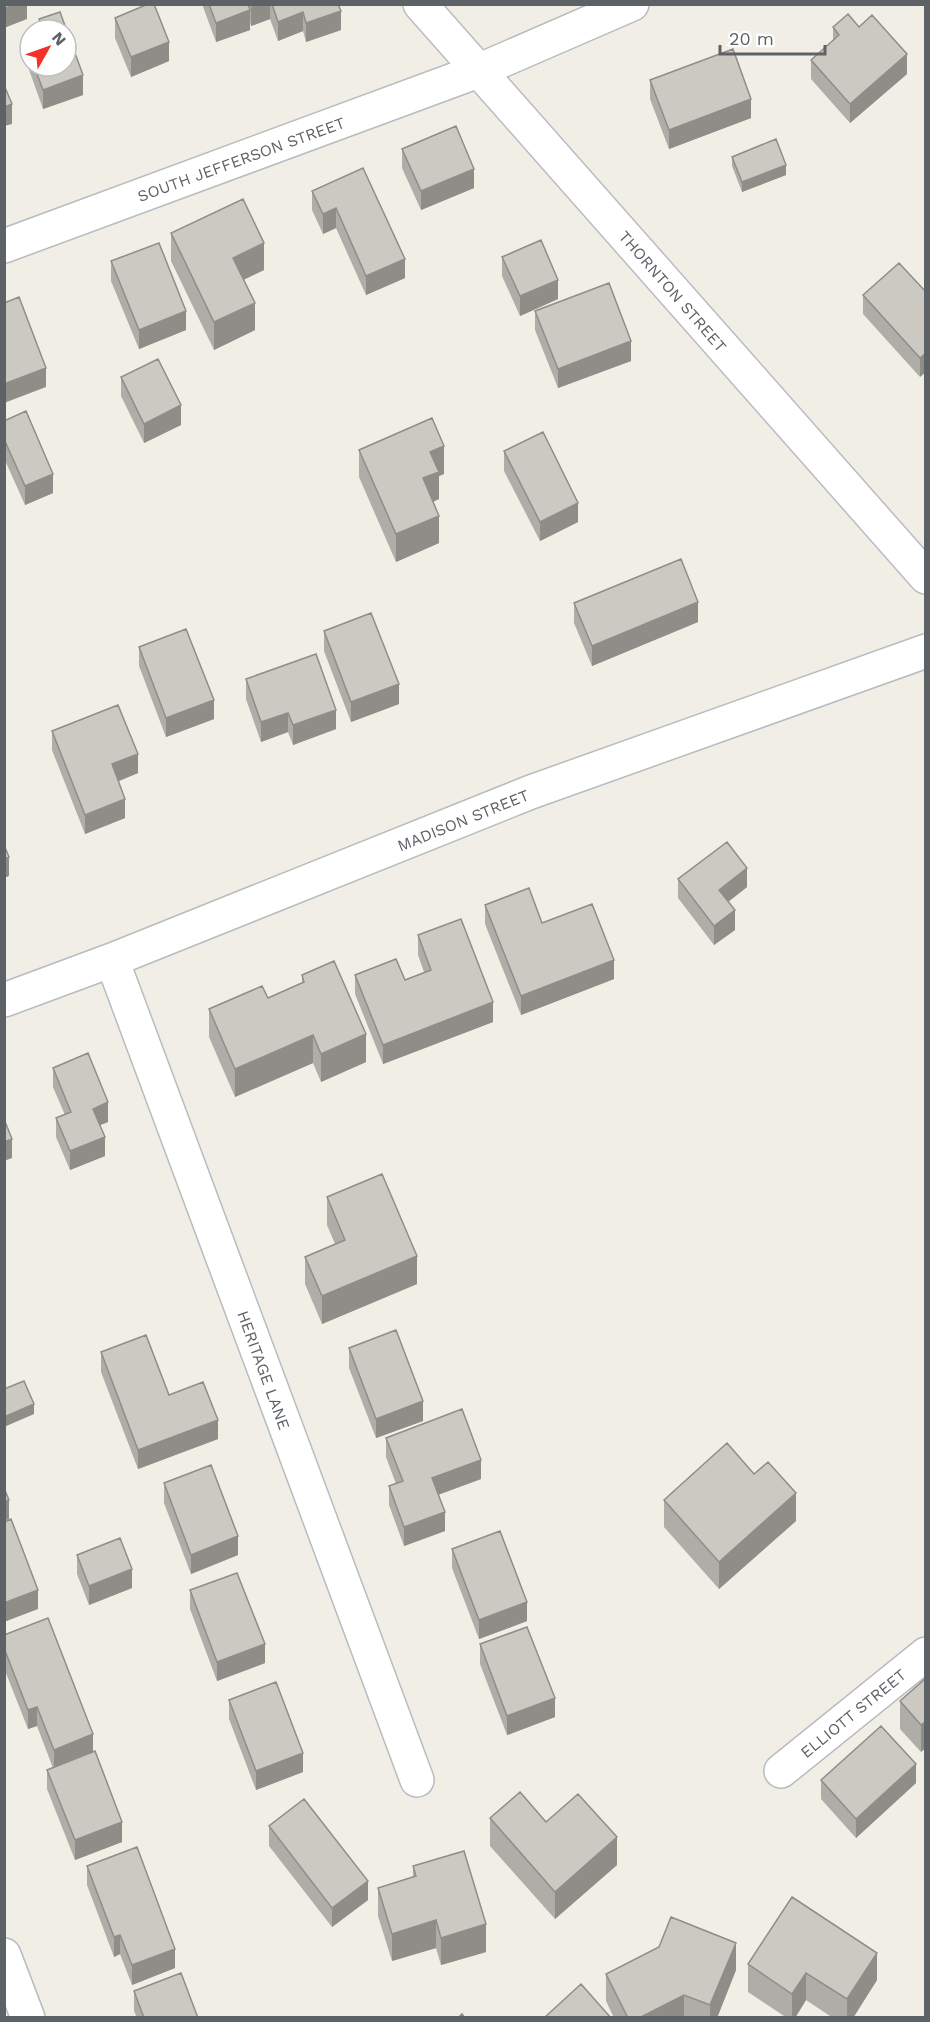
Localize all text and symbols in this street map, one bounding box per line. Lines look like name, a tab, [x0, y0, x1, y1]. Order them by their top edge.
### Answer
north arrow	[18, 18, 78, 78]
scale bar	[720, 18, 825, 56]
text: N	[48, 28, 70, 49]
text: 20 m	[729, 28, 774, 49]
street label: SOUTH JEFFERSON STREET	[135, 113, 348, 206]
street label: THORNTON STREET	[615, 227, 731, 356]
street label: MADISON STREET	[395, 785, 532, 856]
street label: HERITAGE LANE	[233, 1308, 294, 1432]
street label: ELLIOTT STREET	[797, 1665, 910, 1762]

